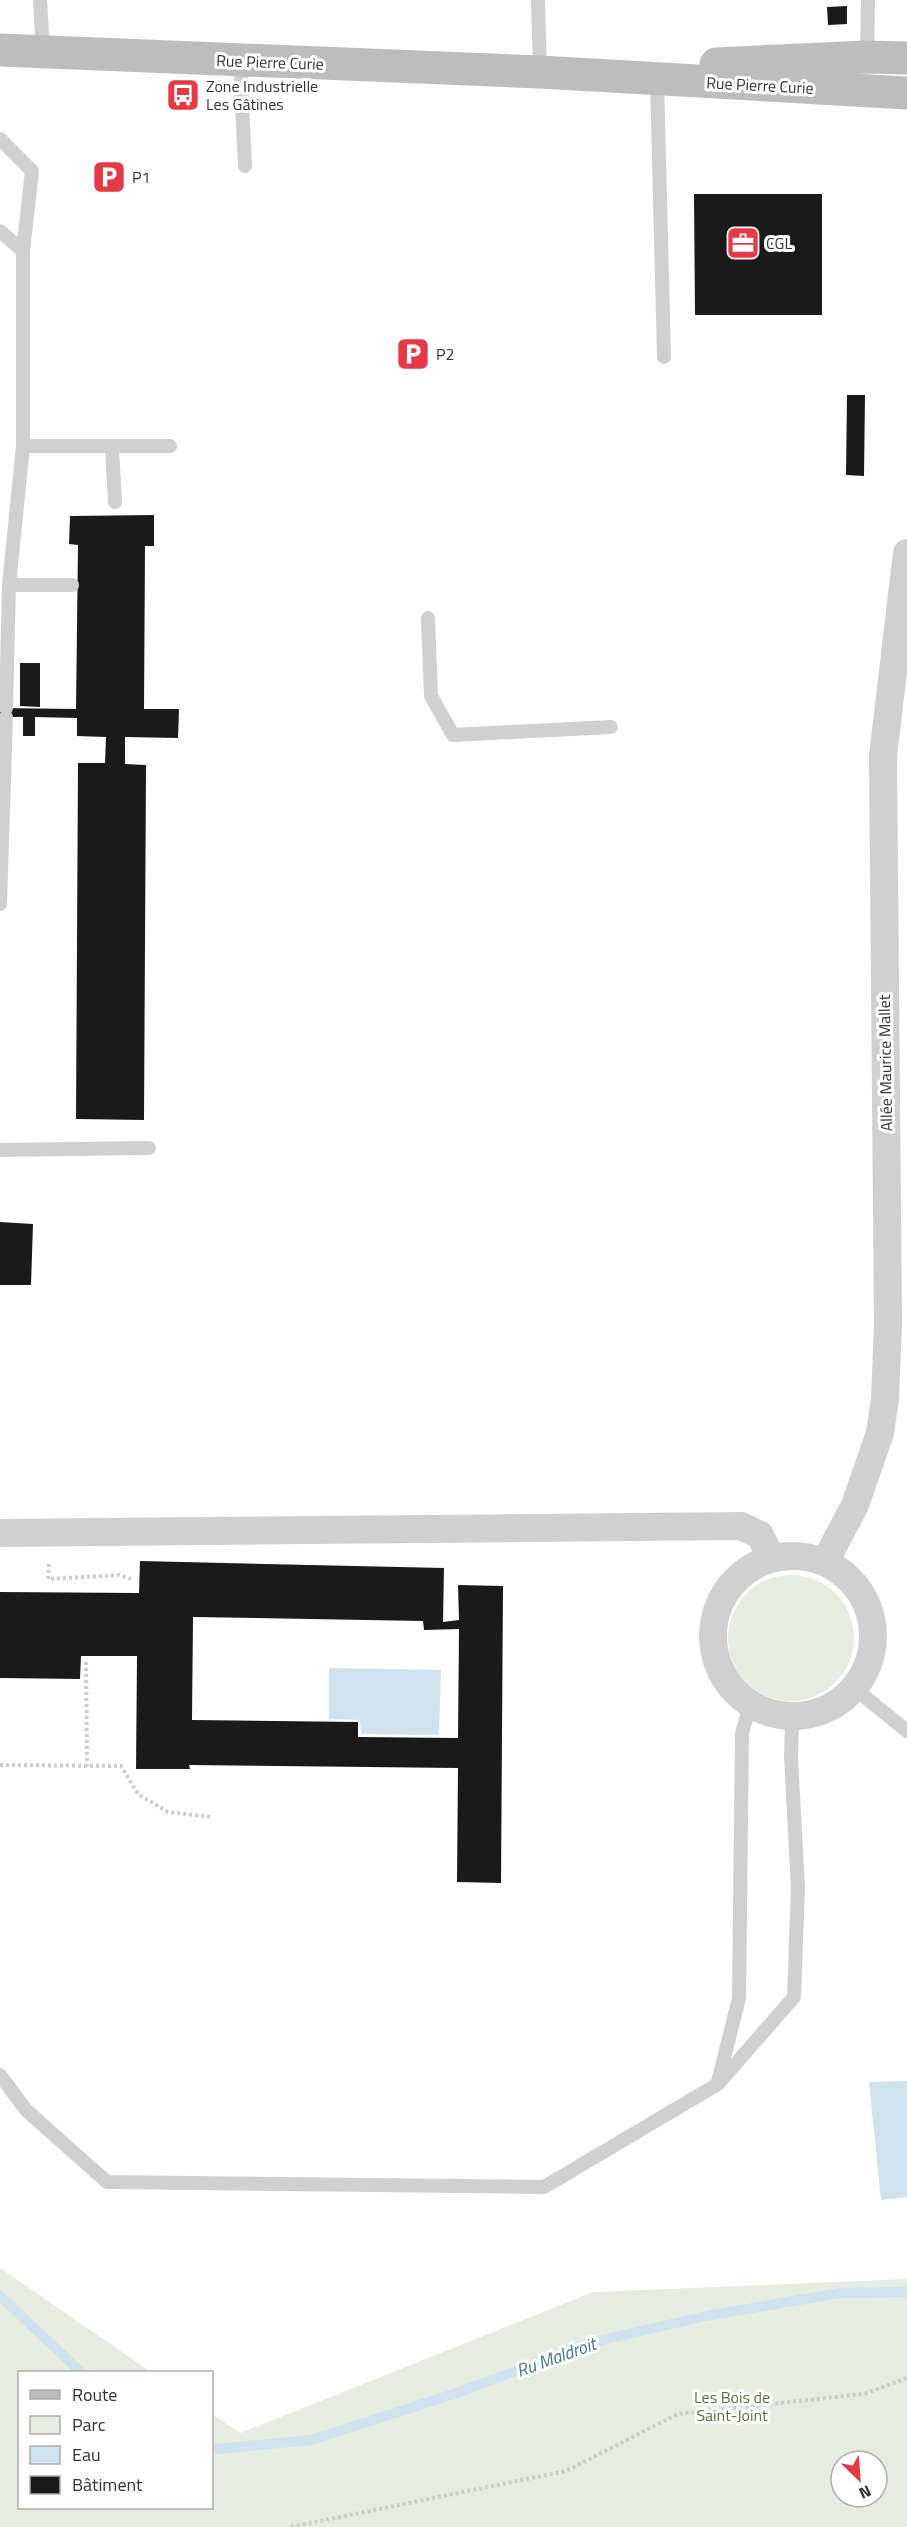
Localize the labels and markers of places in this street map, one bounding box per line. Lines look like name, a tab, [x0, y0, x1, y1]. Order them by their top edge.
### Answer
place label: Zone Industrielle Les Gâtines	[206, 74, 318, 116]
bus stop icon: Zone Industrielle Les Gâtines	[165, 77, 201, 113]
parking icon: P1	[91, 159, 127, 195]
place label: P1	[132, 165, 150, 189]
office icon: CGL	[725, 225, 761, 261]
place label: CGL	[766, 231, 792, 255]
parking icon: P2	[395, 336, 431, 372]
place label: P2	[436, 342, 454, 366]

